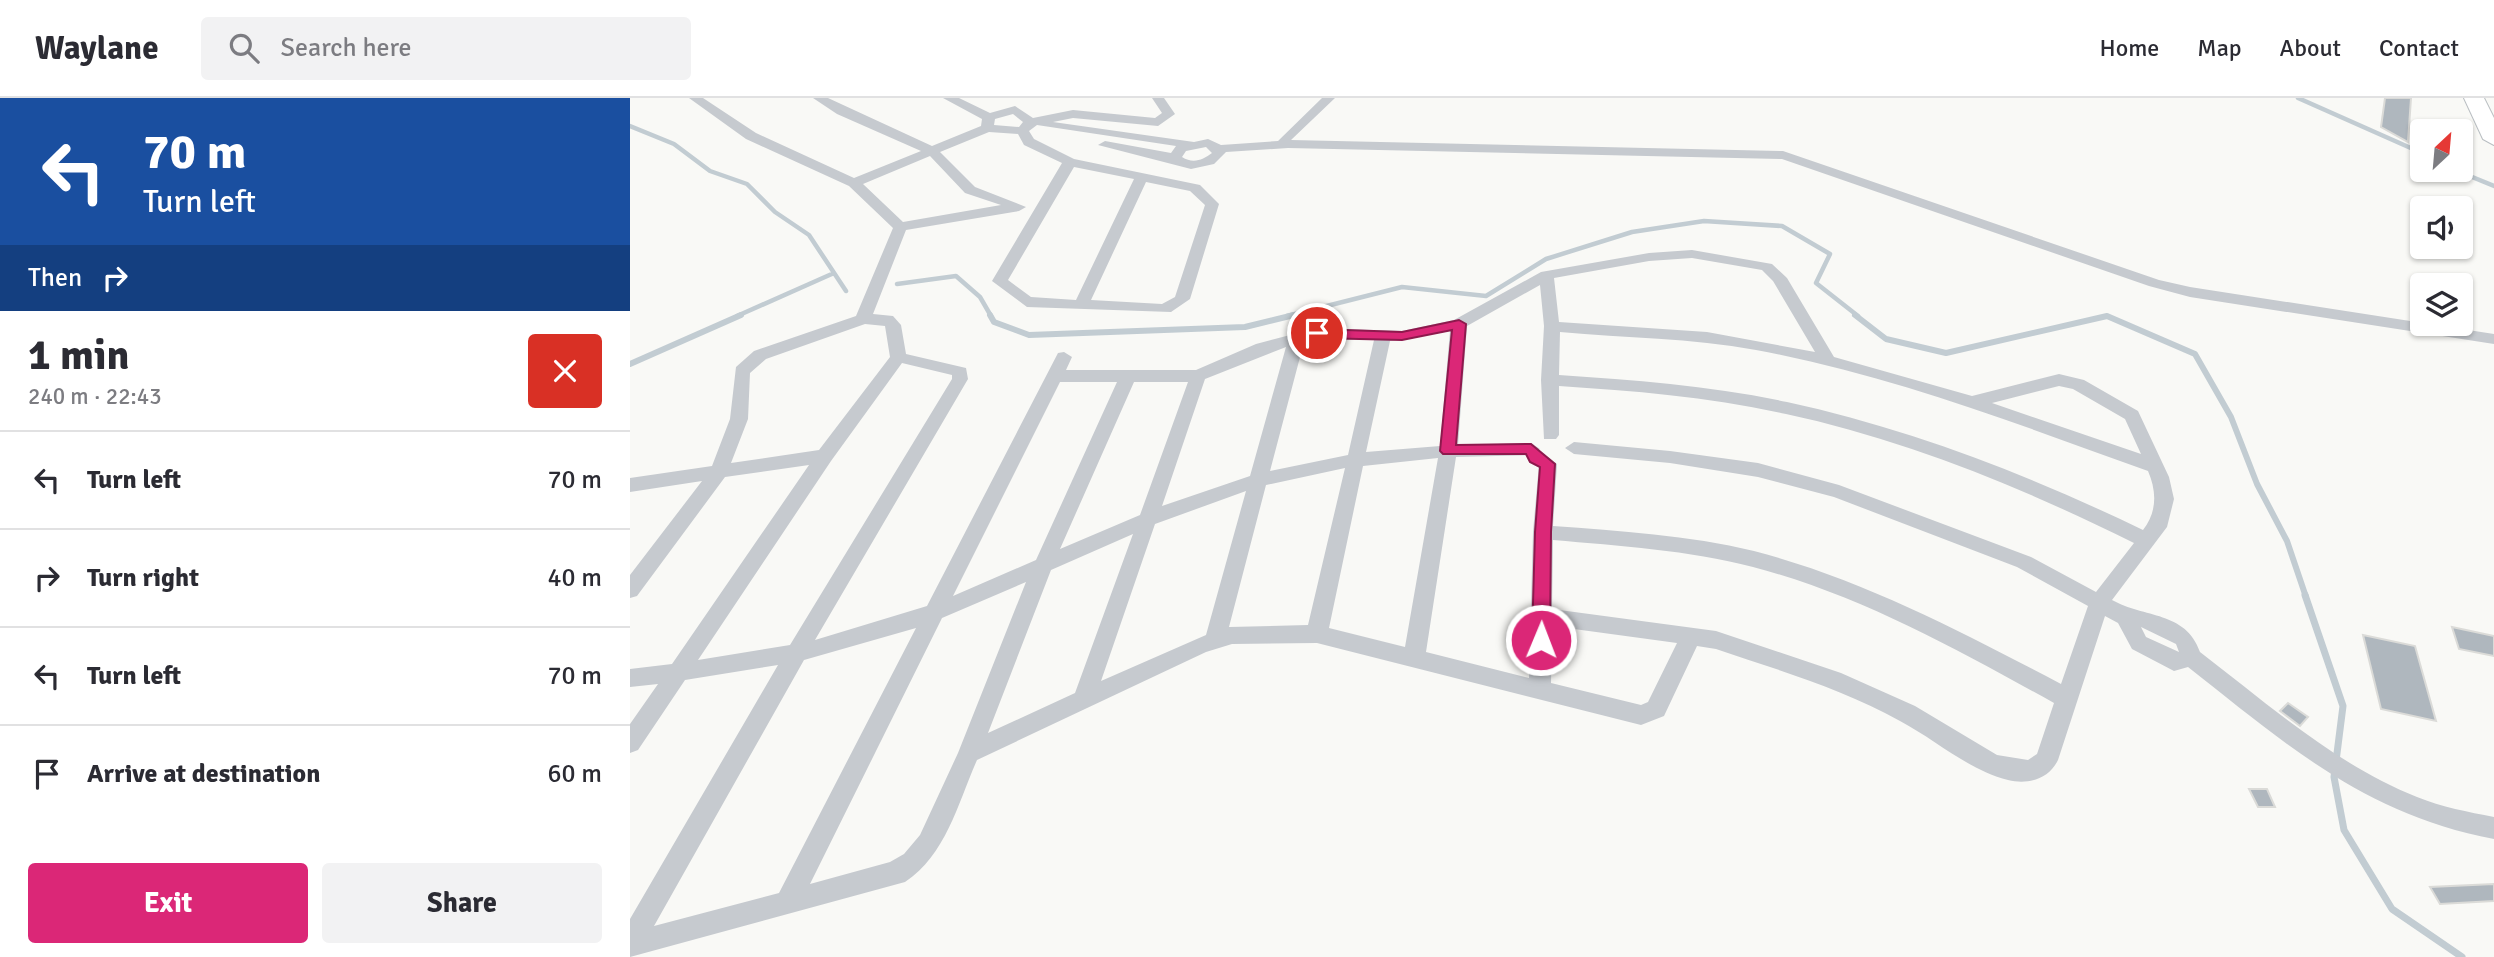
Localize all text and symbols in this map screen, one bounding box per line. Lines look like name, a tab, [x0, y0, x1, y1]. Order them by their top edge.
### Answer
search box	[201, 17, 691, 80]
text: Waylane	[35, 28, 159, 69]
icon: search	[225, 29, 263, 67]
text: Search here	[281, 32, 412, 64]
text: Home	[2099, 33, 2159, 63]
text: Map	[2197, 33, 2242, 63]
text: About	[2280, 33, 2341, 63]
text: Contact	[2379, 33, 2459, 63]
north arrow	[2410, 119, 2473, 182]
map controls	[2410, 119, 2473, 336]
text: 70 m	[143, 122, 246, 182]
icon: left	[28, 126, 119, 217]
text: Turn left	[143, 182, 256, 221]
button: sound	[2410, 196, 2473, 259]
icon: right	[96, 259, 134, 297]
text: Then	[28, 262, 82, 294]
button: layers	[2410, 273, 2473, 336]
pin	[1287, 303, 1347, 363]
icon: arrive	[1298, 314, 1336, 352]
text: 1 min	[28, 330, 129, 381]
button: close	[528, 334, 602, 408]
text: 240 m · 22:43	[28, 382, 162, 411]
icon: left	[28, 461, 66, 499]
text: Turn left	[87, 464, 181, 496]
text: 70 m	[547, 464, 602, 496]
icon: right	[28, 559, 66, 597]
text: Turn right	[87, 562, 199, 594]
text: 40 m	[547, 562, 602, 594]
position arrow	[1504, 603, 1578, 677]
icon: left	[28, 657, 66, 695]
text: Turn left	[87, 660, 181, 692]
text: 70 m	[547, 660, 602, 692]
icon: arrive	[28, 755, 66, 793]
text: Arrive at destination	[87, 758, 320, 790]
text: 60 m	[547, 758, 602, 790]
button: Exit	[28, 863, 308, 943]
button: Share	[322, 863, 602, 943]

